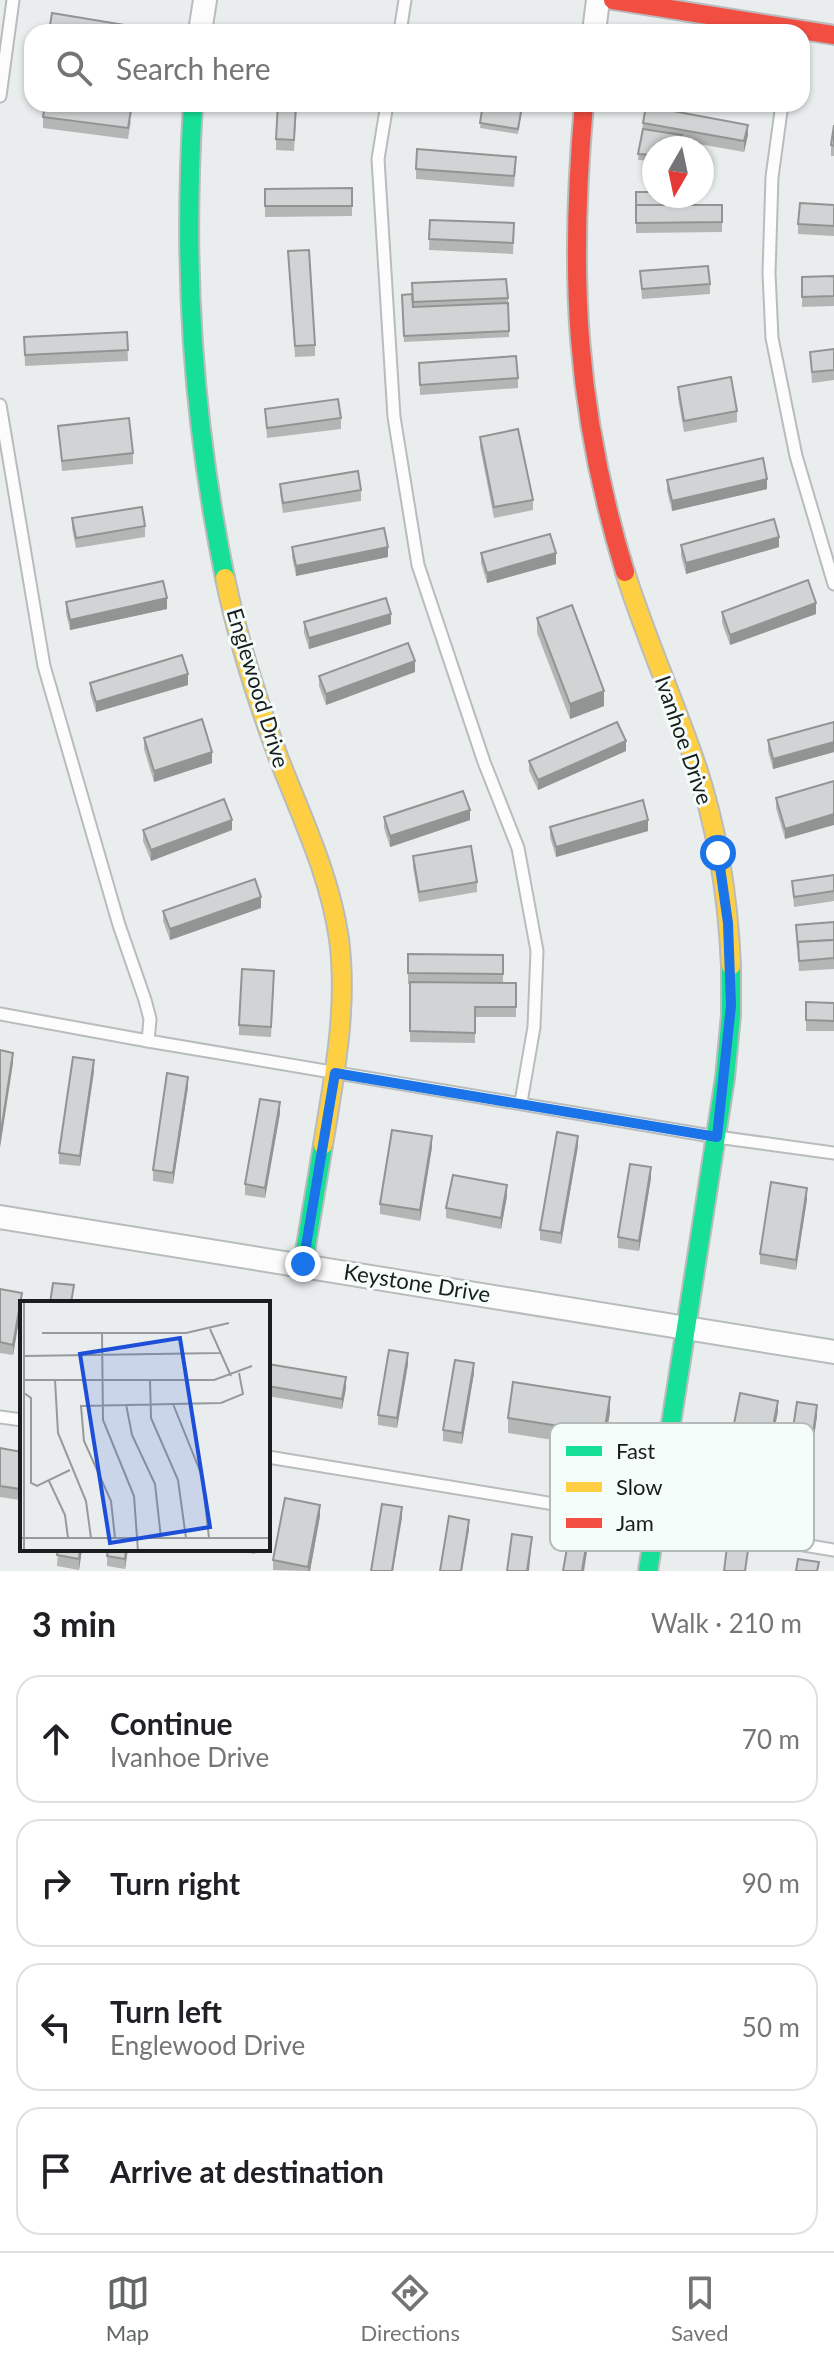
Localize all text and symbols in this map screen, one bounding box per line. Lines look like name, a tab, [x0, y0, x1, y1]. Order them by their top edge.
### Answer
search box	[24, 24, 810, 112]
icon: search	[52, 46, 96, 90]
text: Search here	[116, 50, 271, 86]
north arrow	[642, 136, 714, 208]
street label: Englewood Drive	[221, 605, 296, 771]
street label: Ivanhoe Drive	[650, 672, 719, 808]
route start	[700, 835, 736, 871]
route end	[285, 1246, 321, 1282]
street label: Keystone Drive	[342, 1258, 492, 1307]
inset map	[20, 1301, 270, 1551]
legend	[550, 1423, 814, 1551]
text: Fast	[616, 1437, 655, 1464]
text: Slow	[616, 1473, 663, 1500]
text: Jam	[616, 1509, 654, 1536]
text: 3 min	[32, 1603, 116, 1644]
text: Walk · 210 m	[651, 1607, 802, 1639]
text: Continue	[110, 1705, 233, 1741]
icon: ahead	[34, 1717, 78, 1761]
text: 70 m	[742, 1723, 800, 1755]
text: Ivanhoe Drive	[110, 1741, 269, 1773]
icon: right	[34, 1861, 78, 1905]
text: Turn right	[110, 1865, 240, 1901]
text: 90 m	[742, 1867, 800, 1899]
text: Turn left	[110, 1993, 222, 2029]
icon: left	[34, 2005, 78, 2049]
text: 50 m	[742, 2011, 800, 2043]
text: Englewood Drive	[110, 2029, 305, 2061]
icon: arrive	[34, 2149, 78, 2193]
text: Arrive at destination	[110, 2153, 384, 2189]
tab: Map	[106, 2271, 150, 2346]
tab: Directions	[361, 2271, 460, 2346]
tab: Saved	[671, 2271, 728, 2346]

